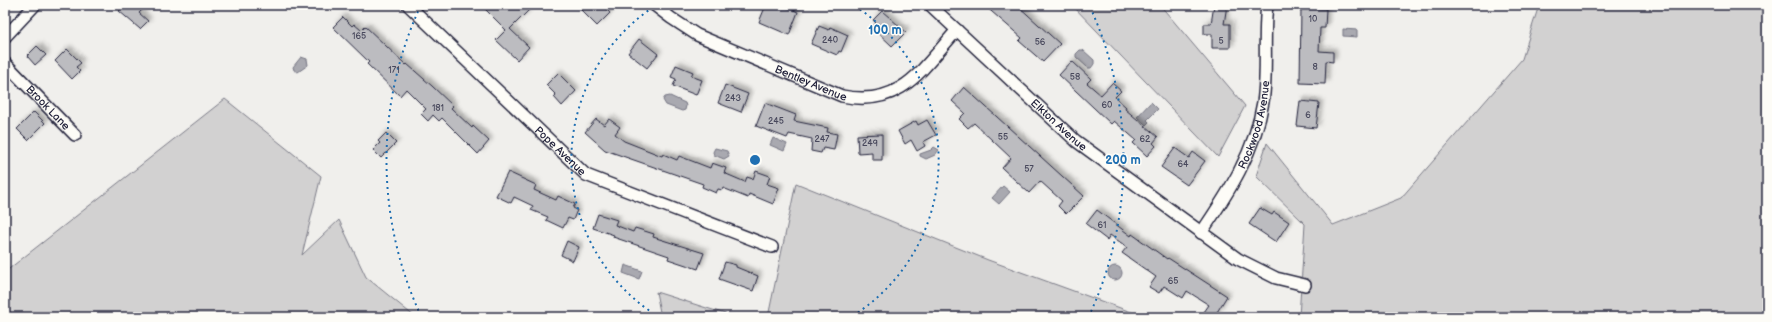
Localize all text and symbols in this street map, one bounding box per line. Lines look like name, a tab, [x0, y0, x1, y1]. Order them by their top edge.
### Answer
house number: 10	[1309, 14, 1317, 25]
text: 100 m	[868, 23, 902, 38]
house number: 165	[352, 31, 366, 42]
house number: 240	[822, 35, 838, 46]
house number: 5	[1218, 36, 1224, 47]
house number: 56	[1035, 37, 1046, 48]
street label: Bentley Avenue	[773, 62, 848, 103]
house number: 8	[1312, 62, 1318, 73]
house number: 171	[388, 65, 400, 76]
house number: 58	[1070, 72, 1080, 83]
street label: Rockwood Avenue	[1235, 80, 1272, 171]
street label: Brook Lane	[24, 82, 73, 133]
house number: 243	[725, 93, 742, 104]
street label: Elkton Avenue	[1028, 96, 1090, 154]
house number: 60	[1102, 100, 1112, 111]
house number: 181	[432, 103, 444, 114]
house number: 6	[1305, 110, 1311, 121]
house number: 245	[768, 116, 784, 127]
street label: Pope Avenue	[532, 123, 589, 178]
house number: 55	[998, 132, 1008, 143]
house number: 247	[814, 134, 830, 145]
house number: 62	[1140, 134, 1151, 145]
house number: 249	[862, 138, 878, 149]
centre of rings	[748, 153, 762, 167]
text: 200 m	[1105, 153, 1141, 168]
house number: 64	[1178, 159, 1189, 170]
house number: 57	[1024, 164, 1034, 175]
house number: 61	[1098, 220, 1106, 231]
house number: 65	[1168, 276, 1178, 287]

